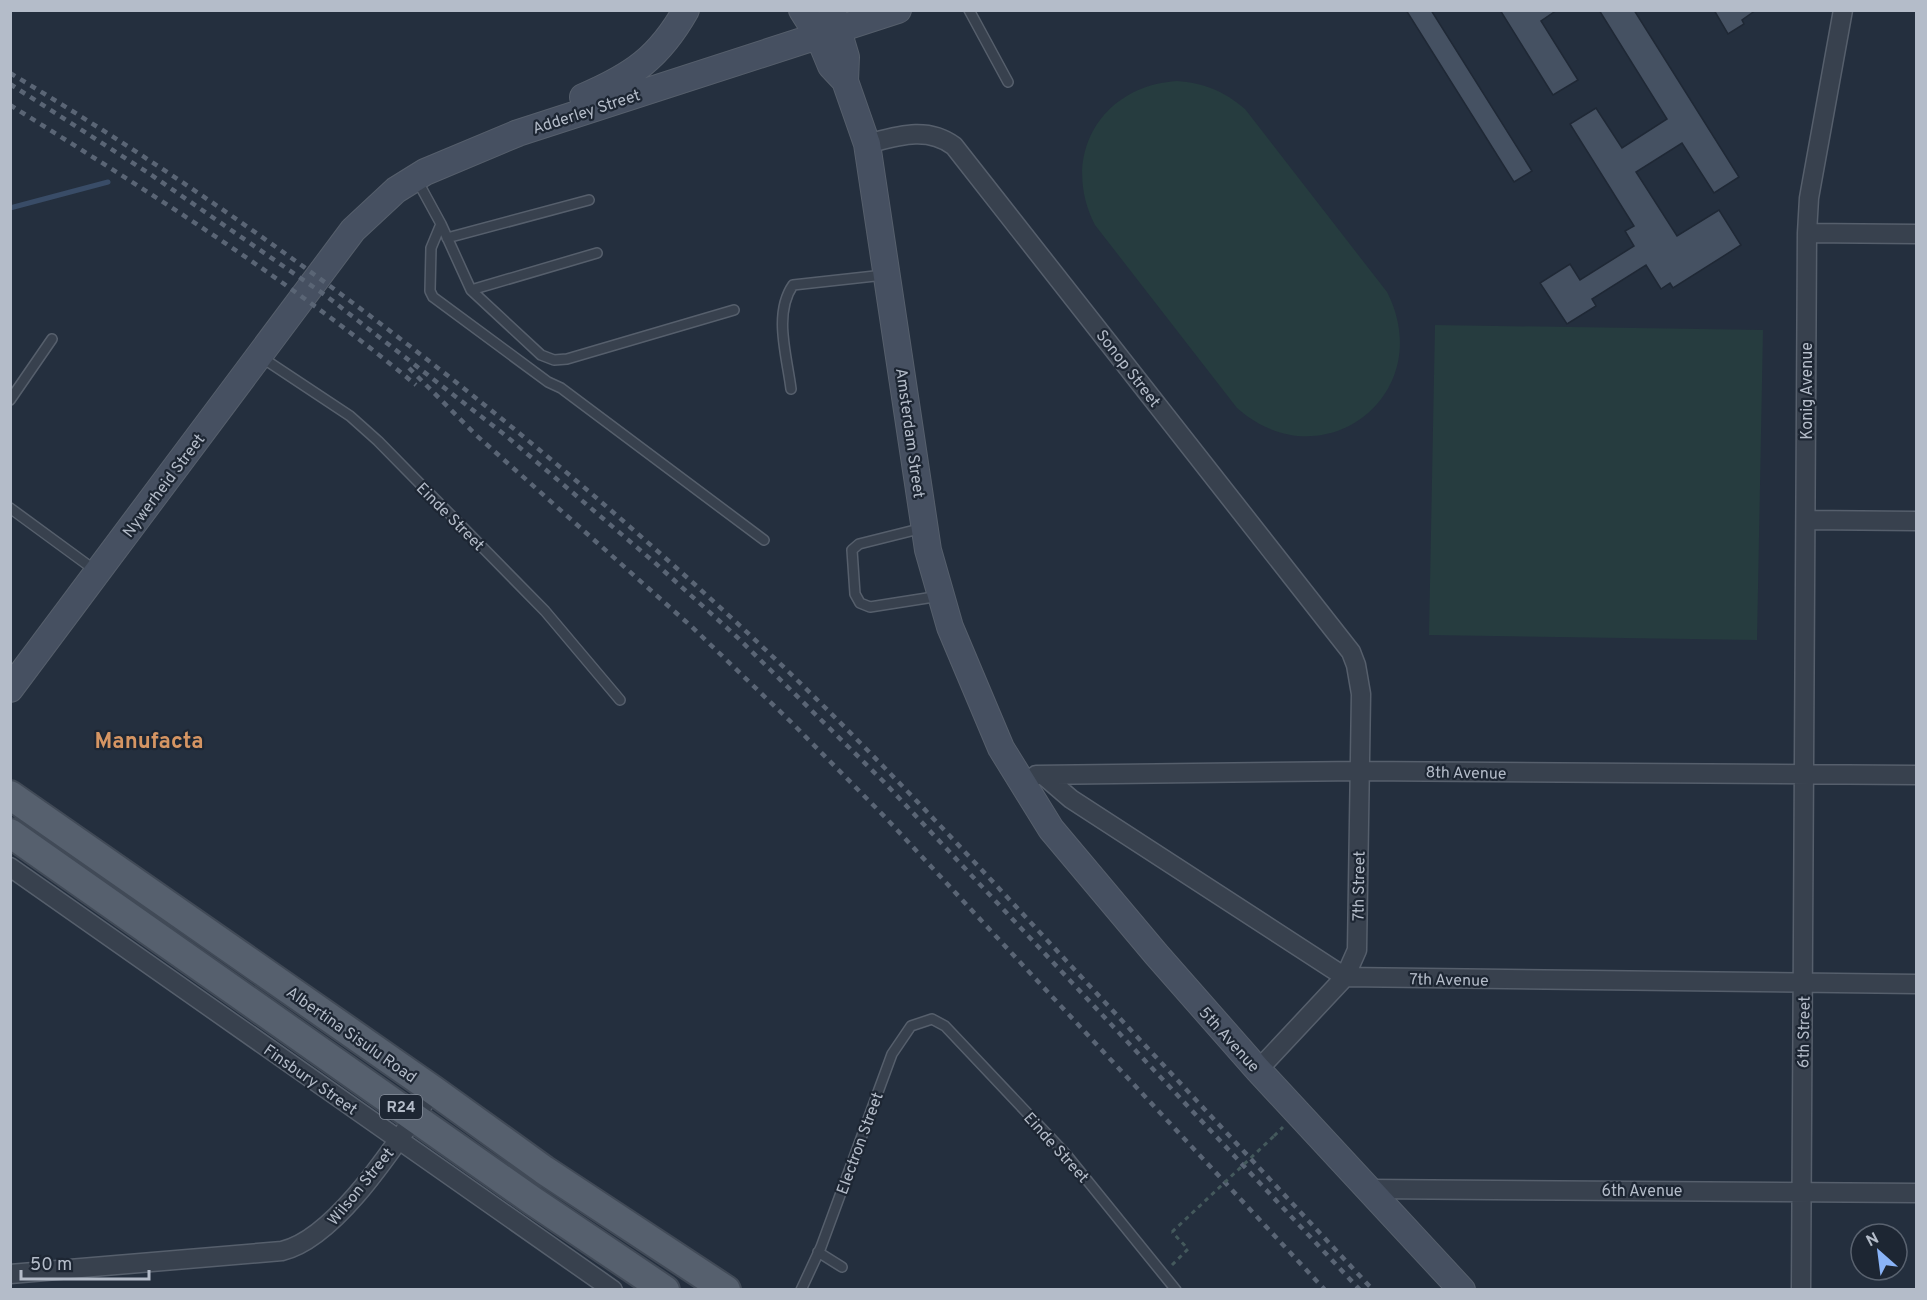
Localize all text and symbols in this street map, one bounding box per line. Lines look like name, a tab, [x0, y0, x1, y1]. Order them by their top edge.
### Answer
street label: Adderley Street	[530, 86, 643, 140]
street label: Sonop Street	[1091, 326, 1164, 412]
street label: Konig Avenue	[1798, 342, 1818, 440]
street label: Amsterdam Street	[890, 367, 928, 500]
street label: Nywerheid Street	[119, 430, 210, 542]
street label: Einde Street	[411, 479, 488, 556]
district label: Manufacta	[94, 729, 204, 756]
street label: 8th Avenue	[1425, 763, 1507, 785]
street label: 7th Street	[1349, 851, 1371, 921]
street label: 7th Avenue	[1409, 970, 1489, 992]
street label: Albertina Sisulu Road	[282, 983, 420, 1088]
street label: 6th Street	[1794, 996, 1816, 1068]
street label: 5th Avenue	[1194, 1003, 1263, 1077]
street label: Finsbury Street	[259, 1041, 361, 1120]
street label: Electron Street	[833, 1090, 889, 1198]
road number: R24	[380, 1095, 422, 1119]
street label: Einde Street	[1019, 1109, 1092, 1188]
street label: Wilson Street	[324, 1144, 399, 1230]
street label: 6th Avenue	[1602, 1182, 1682, 1202]
north arrow	[1849, 1222, 1909, 1282]
text: N	[1863, 1229, 1883, 1252]
scale bar	[21, 1243, 148, 1281]
text: 50 m	[30, 1254, 72, 1277]

